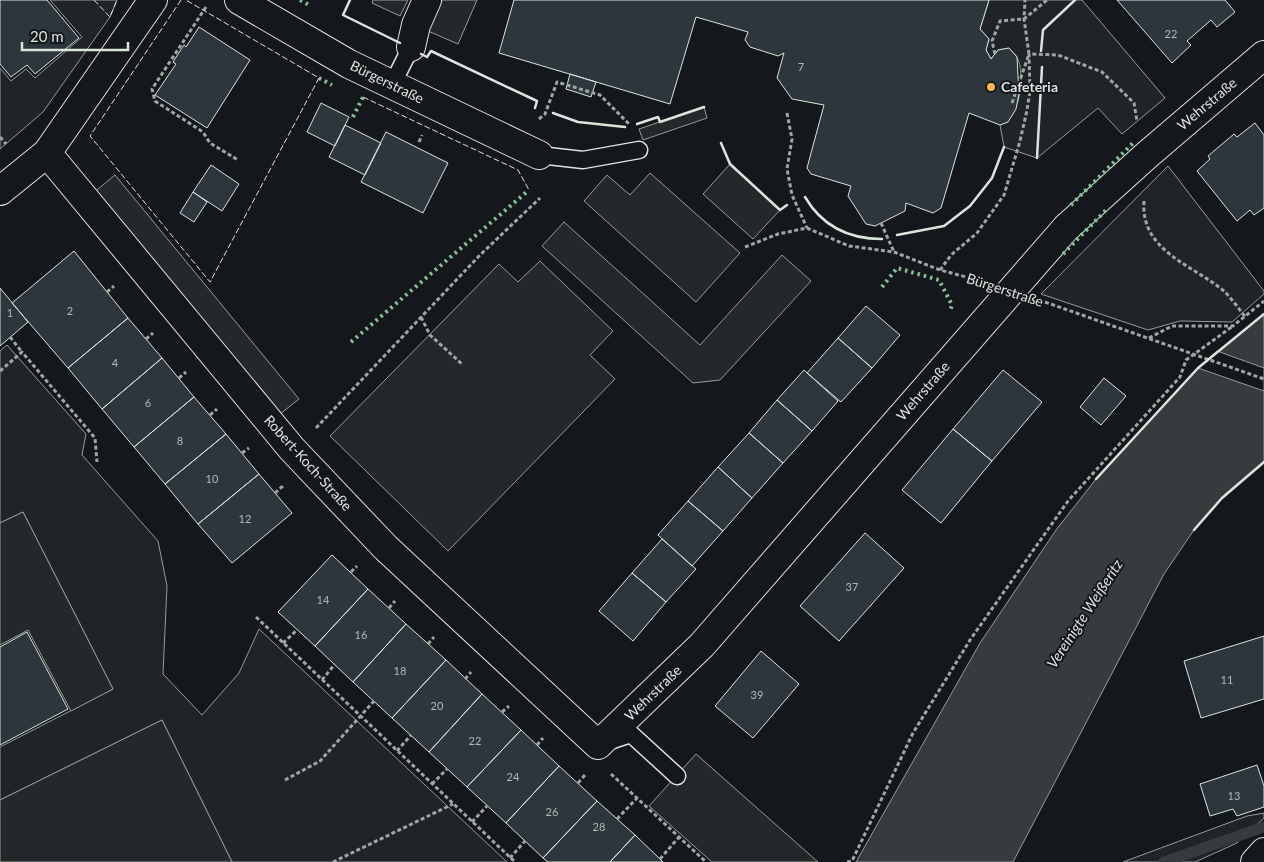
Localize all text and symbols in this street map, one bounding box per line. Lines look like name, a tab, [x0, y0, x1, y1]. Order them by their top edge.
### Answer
scale bar	[22, 20, 129, 52]
text: 20 m	[30, 27, 64, 45]
house number: 22	[1165, 27, 1177, 40]
street label: Bürgerstraße	[348, 56, 427, 107]
house number: 7	[798, 60, 804, 73]
street label: Wehrstraße	[1173, 74, 1240, 133]
place label: Cafeteria	[1001, 78, 1058, 95]
marker: Cafeteria	[985, 81, 997, 93]
street label: Bürgerstraße	[965, 269, 1046, 310]
house number: 2	[67, 304, 73, 317]
house number: 1	[7, 306, 13, 319]
house number: 4	[112, 356, 119, 369]
street label: Wehrstraße	[892, 358, 953, 424]
house number: 6	[145, 396, 151, 409]
street label: Robert-Koch-Straße	[261, 411, 356, 514]
house number: 8	[177, 434, 183, 447]
house number: 10	[206, 472, 219, 485]
house number: 12	[239, 512, 251, 525]
water label: Vereinigte Weißeritz	[1042, 555, 1126, 671]
house number: 37	[846, 580, 858, 593]
house number: 14	[317, 593, 330, 606]
house number: 16	[355, 628, 367, 641]
street label: Wehrstraße	[621, 661, 685, 724]
house number: 18	[394, 664, 406, 677]
house number: 11	[1221, 673, 1233, 686]
house number: 39	[751, 688, 763, 701]
house number: 20	[431, 699, 444, 712]
house number: 22	[469, 734, 481, 747]
house number: 24	[507, 770, 520, 783]
house number: 13	[1228, 789, 1240, 802]
house number: 26	[546, 805, 558, 818]
house number: 28	[593, 820, 605, 833]

